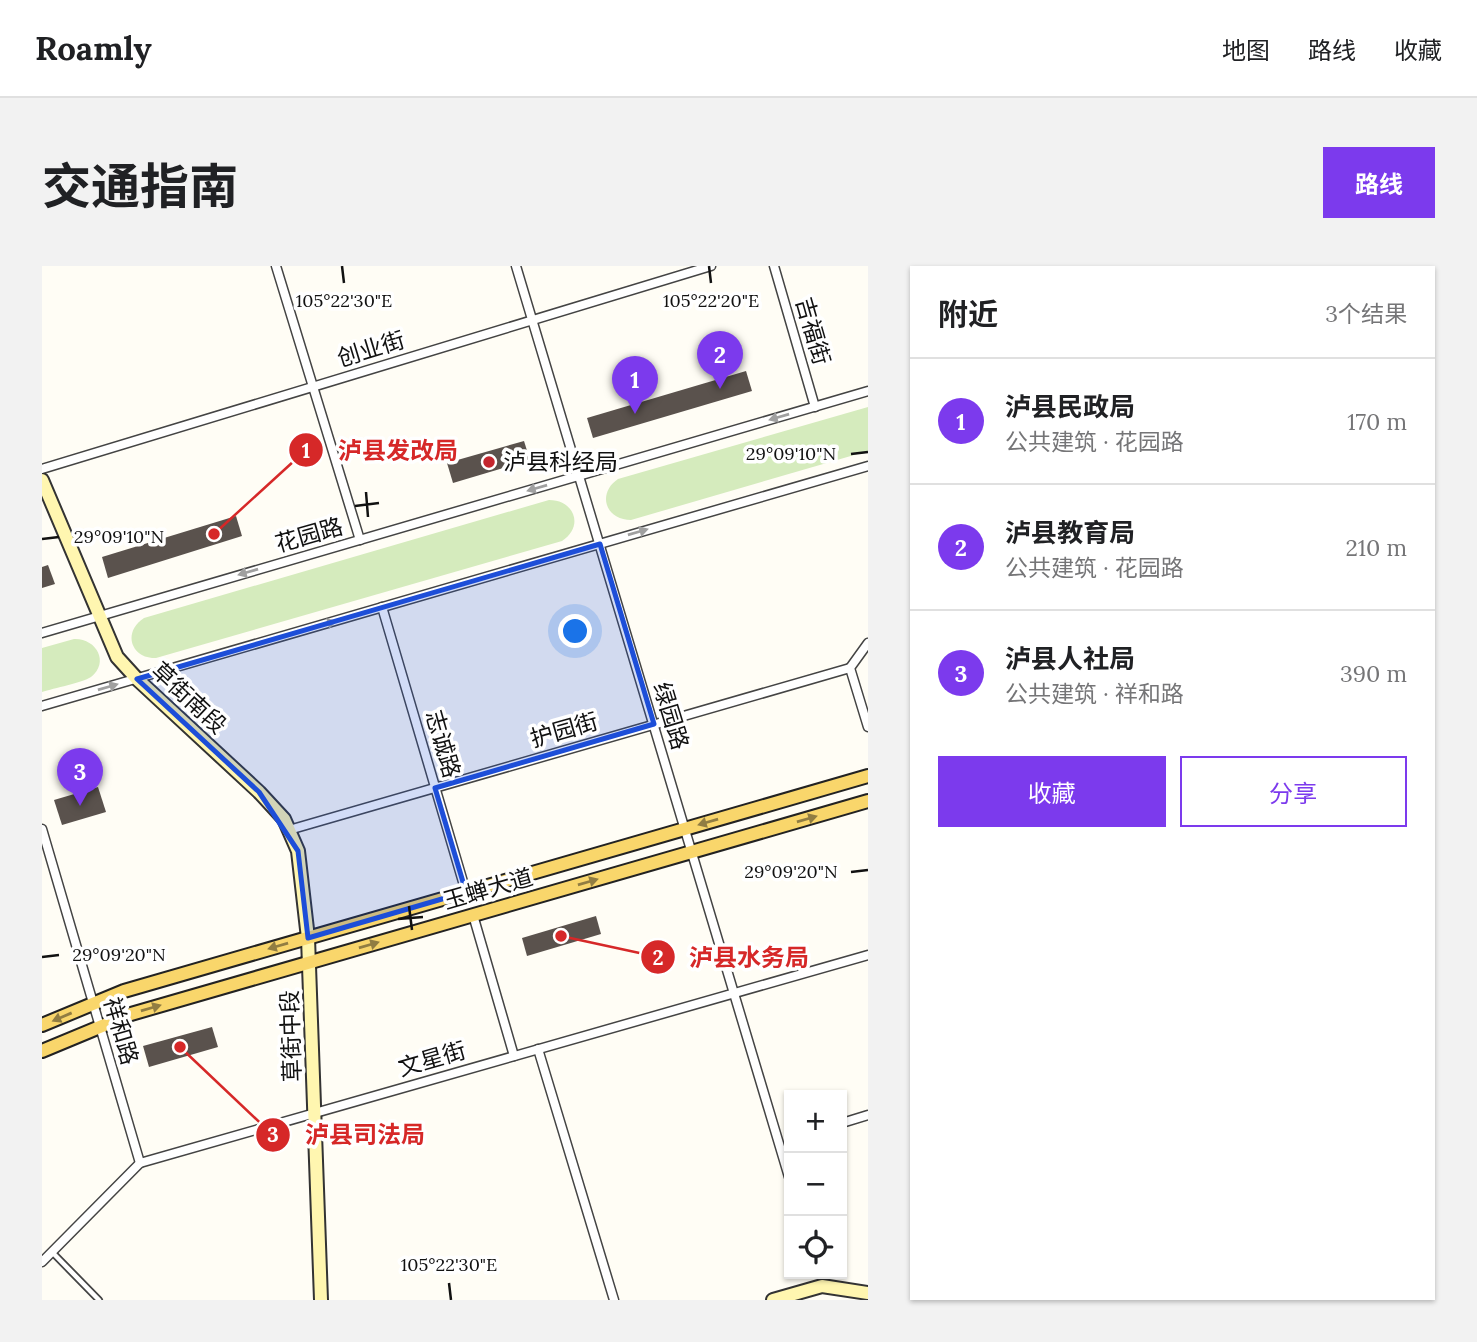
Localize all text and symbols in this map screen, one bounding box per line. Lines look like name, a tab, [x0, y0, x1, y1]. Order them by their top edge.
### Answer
text: Roamly	[35, 27, 152, 69]
text: 地图	[1222, 35, 1270, 66]
text: 路线	[1308, 35, 1356, 66]
text: 收藏	[1394, 35, 1442, 66]
button: 路线	[1323, 147, 1435, 218]
text: 交通指南	[42, 155, 238, 217]
text: 105°22'30"E	[296, 289, 392, 312]
text: 105°22'20"E	[663, 289, 759, 312]
street label: 吉福街	[790, 294, 837, 368]
text: 附近	[938, 295, 998, 333]
text: 3个结果	[1325, 299, 1407, 328]
street label: 创业街	[334, 325, 408, 372]
pin: 2	[697, 331, 743, 389]
pin: 1	[612, 356, 658, 414]
text: 泸县民政局	[1005, 390, 1135, 423]
text: 1	[956, 407, 966, 436]
text: 170 m	[1347, 407, 1407, 436]
one-way arrow	[768, 412, 789, 422]
text: 公共建筑 · 花园路	[1005, 427, 1184, 456]
callout: 泸县发改局	[289, 428, 472, 473]
text: 泸县发改局	[338, 435, 458, 466]
text: 1	[302, 437, 310, 464]
text: 29°09'10"N	[746, 442, 836, 465]
place label: 泸县科经局	[503, 447, 618, 476]
marker: 泸县科经局	[481, 454, 497, 470]
one-way arrow	[526, 483, 547, 493]
street label: 花园路	[272, 511, 346, 558]
text: 泸县教育局	[1005, 516, 1135, 549]
text: 29°09'10"N	[74, 525, 164, 548]
one-way arrow	[628, 527, 649, 537]
text: 2	[955, 533, 967, 562]
text: 210 m	[1345, 533, 1407, 562]
text: 公共建筑 · 花园路	[1005, 553, 1184, 582]
one-way arrow	[238, 568, 259, 578]
your location	[558, 614, 592, 648]
one-way arrow	[316, 618, 337, 628]
text: 泸县人社局	[1005, 642, 1135, 675]
street label: 草街南段	[146, 656, 233, 740]
text: 3	[955, 659, 967, 688]
text: 390 m	[1340, 659, 1407, 688]
street label: 绿园路	[648, 679, 695, 753]
text: 公共建筑 · 祥和路	[1005, 679, 1184, 708]
one-way arrow	[97, 682, 118, 692]
street label: 护园街	[527, 706, 601, 753]
street label: 志诚路	[420, 707, 467, 781]
pin: 3	[57, 748, 103, 806]
button: 收藏	[938, 756, 1166, 827]
button: 分享	[1180, 756, 1407, 827]
one-way arrow	[796, 813, 817, 823]
one-way arrow	[697, 817, 719, 828]
text: 29°09'20"N	[744, 860, 838, 883]
street label: 玉蝉大道	[440, 862, 536, 915]
one-way arrow	[578, 876, 599, 886]
callout: 泸县水务局	[640, 935, 823, 980]
one-way arrow	[359, 939, 381, 950]
one-way arrow	[267, 942, 288, 952]
text: 泸县水务局	[689, 942, 809, 973]
text: 29°09'20"N	[72, 943, 166, 966]
text: 2	[652, 944, 664, 971]
street label: 草街中段	[274, 990, 307, 1082]
street label: 祥和路	[98, 994, 145, 1068]
one-way arrow	[141, 1003, 162, 1013]
one-way arrow	[51, 1012, 72, 1023]
street label: 文星街	[395, 1035, 469, 1082]
map controls	[784, 1090, 847, 1279]
button: +	[784, 1090, 847, 1153]
callout: 泸县司法局	[256, 1113, 439, 1158]
text: 泸县司法局	[305, 1119, 425, 1150]
text: 3	[267, 1121, 279, 1148]
button: −	[784, 1153, 847, 1216]
button: locate	[784, 1216, 847, 1279]
text: 105°22'30"E	[401, 1253, 497, 1276]

